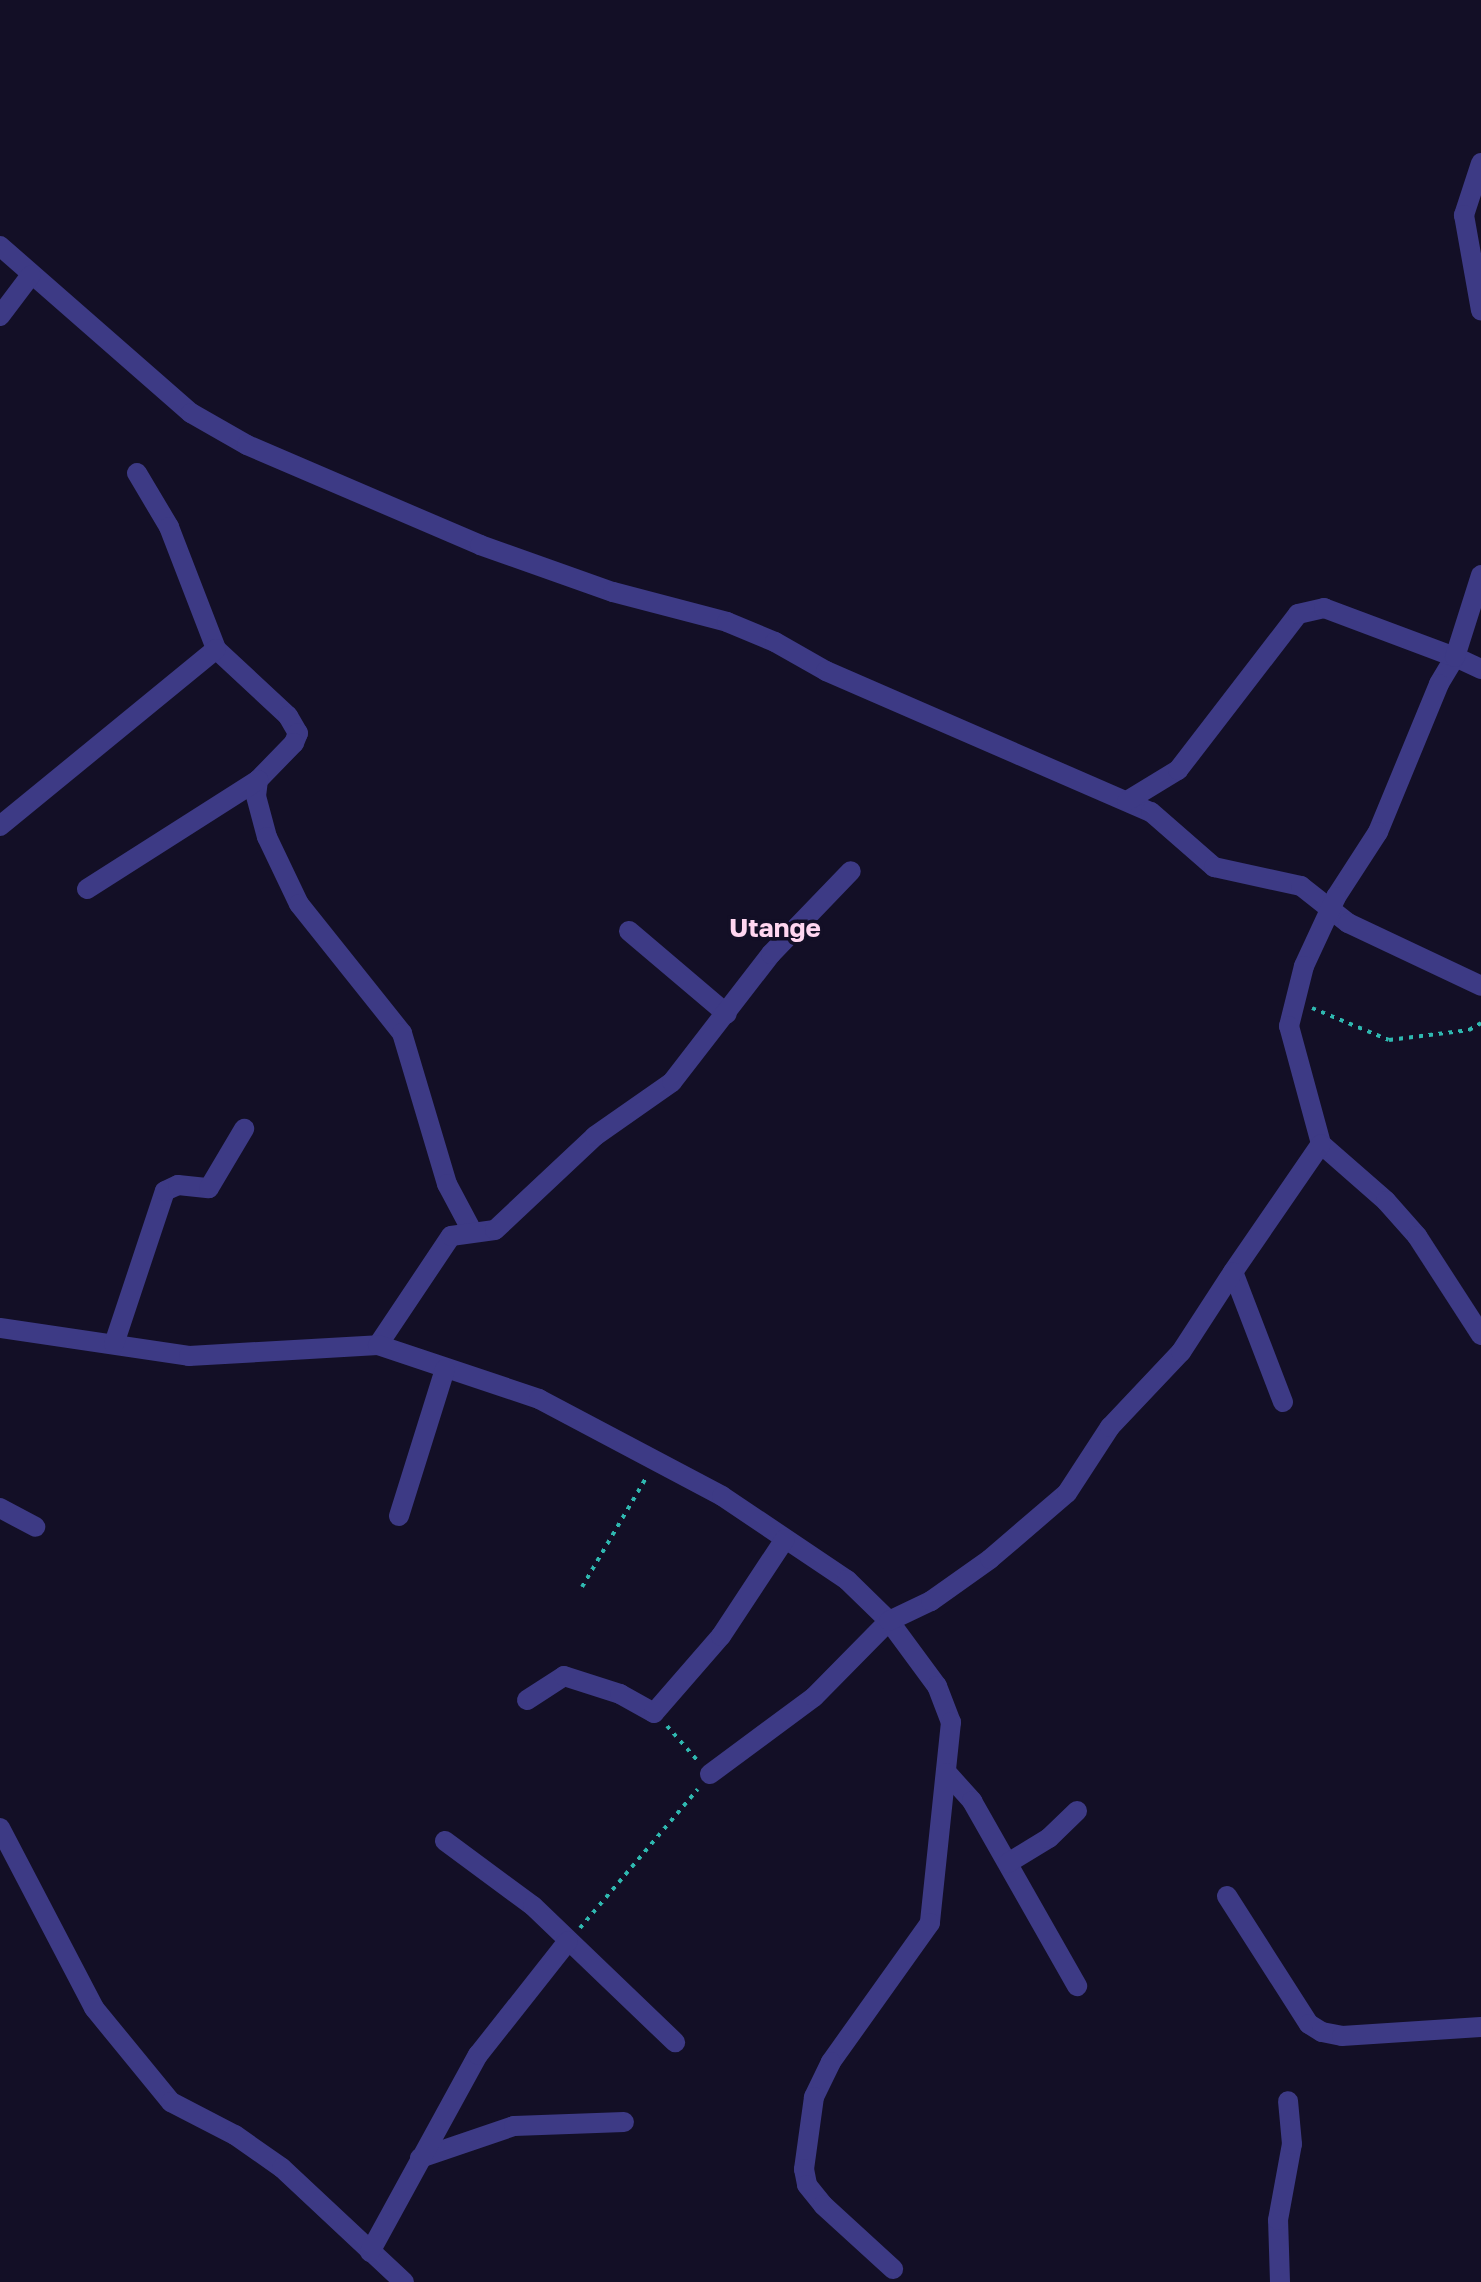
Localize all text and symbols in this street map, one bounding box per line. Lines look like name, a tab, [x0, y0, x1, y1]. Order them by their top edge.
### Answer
district label: Utange	[729, 912, 821, 944]

